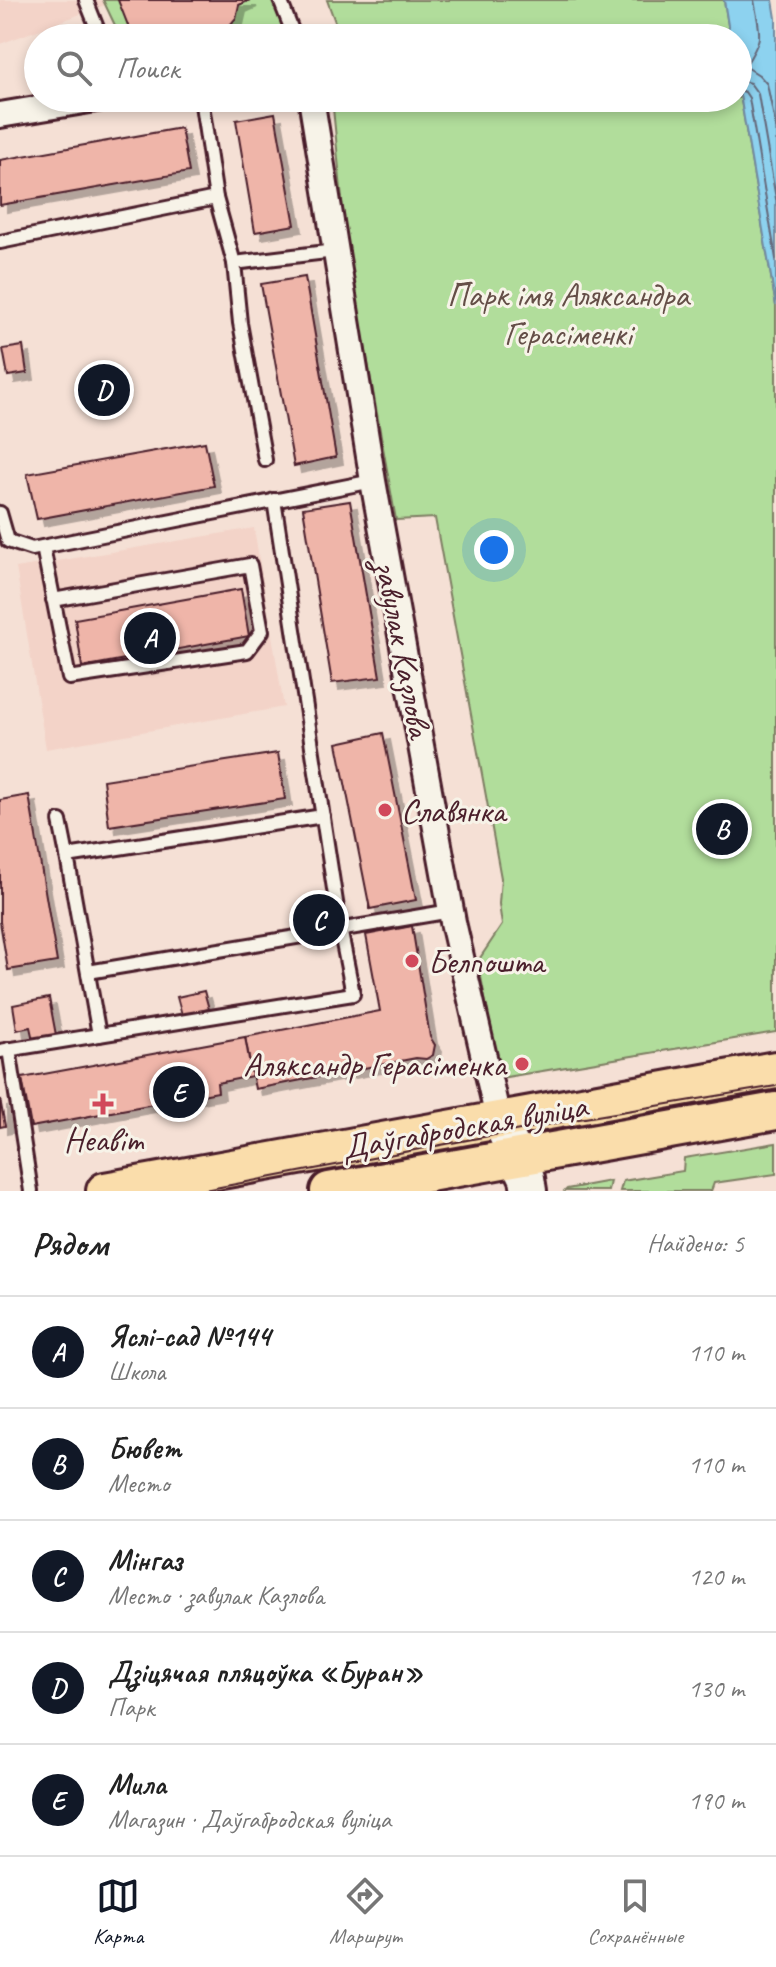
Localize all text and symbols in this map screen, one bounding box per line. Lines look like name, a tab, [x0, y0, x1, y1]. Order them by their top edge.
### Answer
search box	[24, 24, 752, 112]
icon: search	[52, 46, 96, 90]
text: Поиск	[116, 49, 179, 87]
park label: Парк імя Аляксандра Герасіменкі	[447, 273, 691, 355]
pin: D	[78, 360, 130, 420]
your location	[474, 530, 514, 570]
street label: завулак Казлова	[365, 553, 442, 744]
pin: A	[124, 608, 176, 668]
place label: Славянка	[401, 789, 508, 832]
pin: B	[696, 799, 748, 859]
marker: Славянка	[376, 801, 394, 819]
pin: C	[293, 890, 345, 950]
place label: Белпошта	[428, 940, 547, 983]
marker: Белпошта	[403, 952, 421, 970]
place label: Аляксандр Герасіменка	[243, 1043, 508, 1086]
marker: Аляксандр Герасіменка	[513, 1055, 531, 1073]
pin: E	[153, 1062, 205, 1122]
street label: Даўгабродская вуліца	[338, 1083, 592, 1169]
marker: Неавіт	[92, 1093, 114, 1115]
place label: Неавіт	[64, 1118, 145, 1161]
text: Рядом	[32, 1222, 108, 1265]
text: Найдено: 5	[647, 1227, 744, 1260]
text: Яслі-сад №144	[108, 1317, 271, 1355]
text: A	[51, 1336, 65, 1369]
text: 110 m	[688, 1336, 744, 1369]
text: Школа	[108, 1355, 165, 1388]
text: Бювет	[108, 1429, 181, 1467]
text: B	[51, 1448, 65, 1481]
text: 110 m	[688, 1448, 744, 1481]
text: Место	[108, 1467, 170, 1500]
text: Мінгаз	[108, 1541, 182, 1579]
text: C	[52, 1560, 64, 1593]
text: 120 m	[688, 1560, 744, 1593]
text: Место · завулак Казлова	[108, 1579, 324, 1612]
text: Дзіцячая пляцоўка «Буран»	[108, 1653, 423, 1691]
text: D	[50, 1672, 66, 1705]
text: 130 m	[688, 1672, 744, 1705]
text: Парк	[108, 1691, 154, 1724]
text: Мила	[108, 1765, 166, 1803]
text: E	[51, 1784, 65, 1817]
text: 190 m	[688, 1784, 744, 1817]
text: Магазин · Даўгабродская вуліца	[108, 1803, 391, 1836]
tab: Карта	[93, 1874, 143, 1950]
tab: Маршрут	[329, 1874, 402, 1950]
tab: Сохранённые	[588, 1874, 683, 1950]

